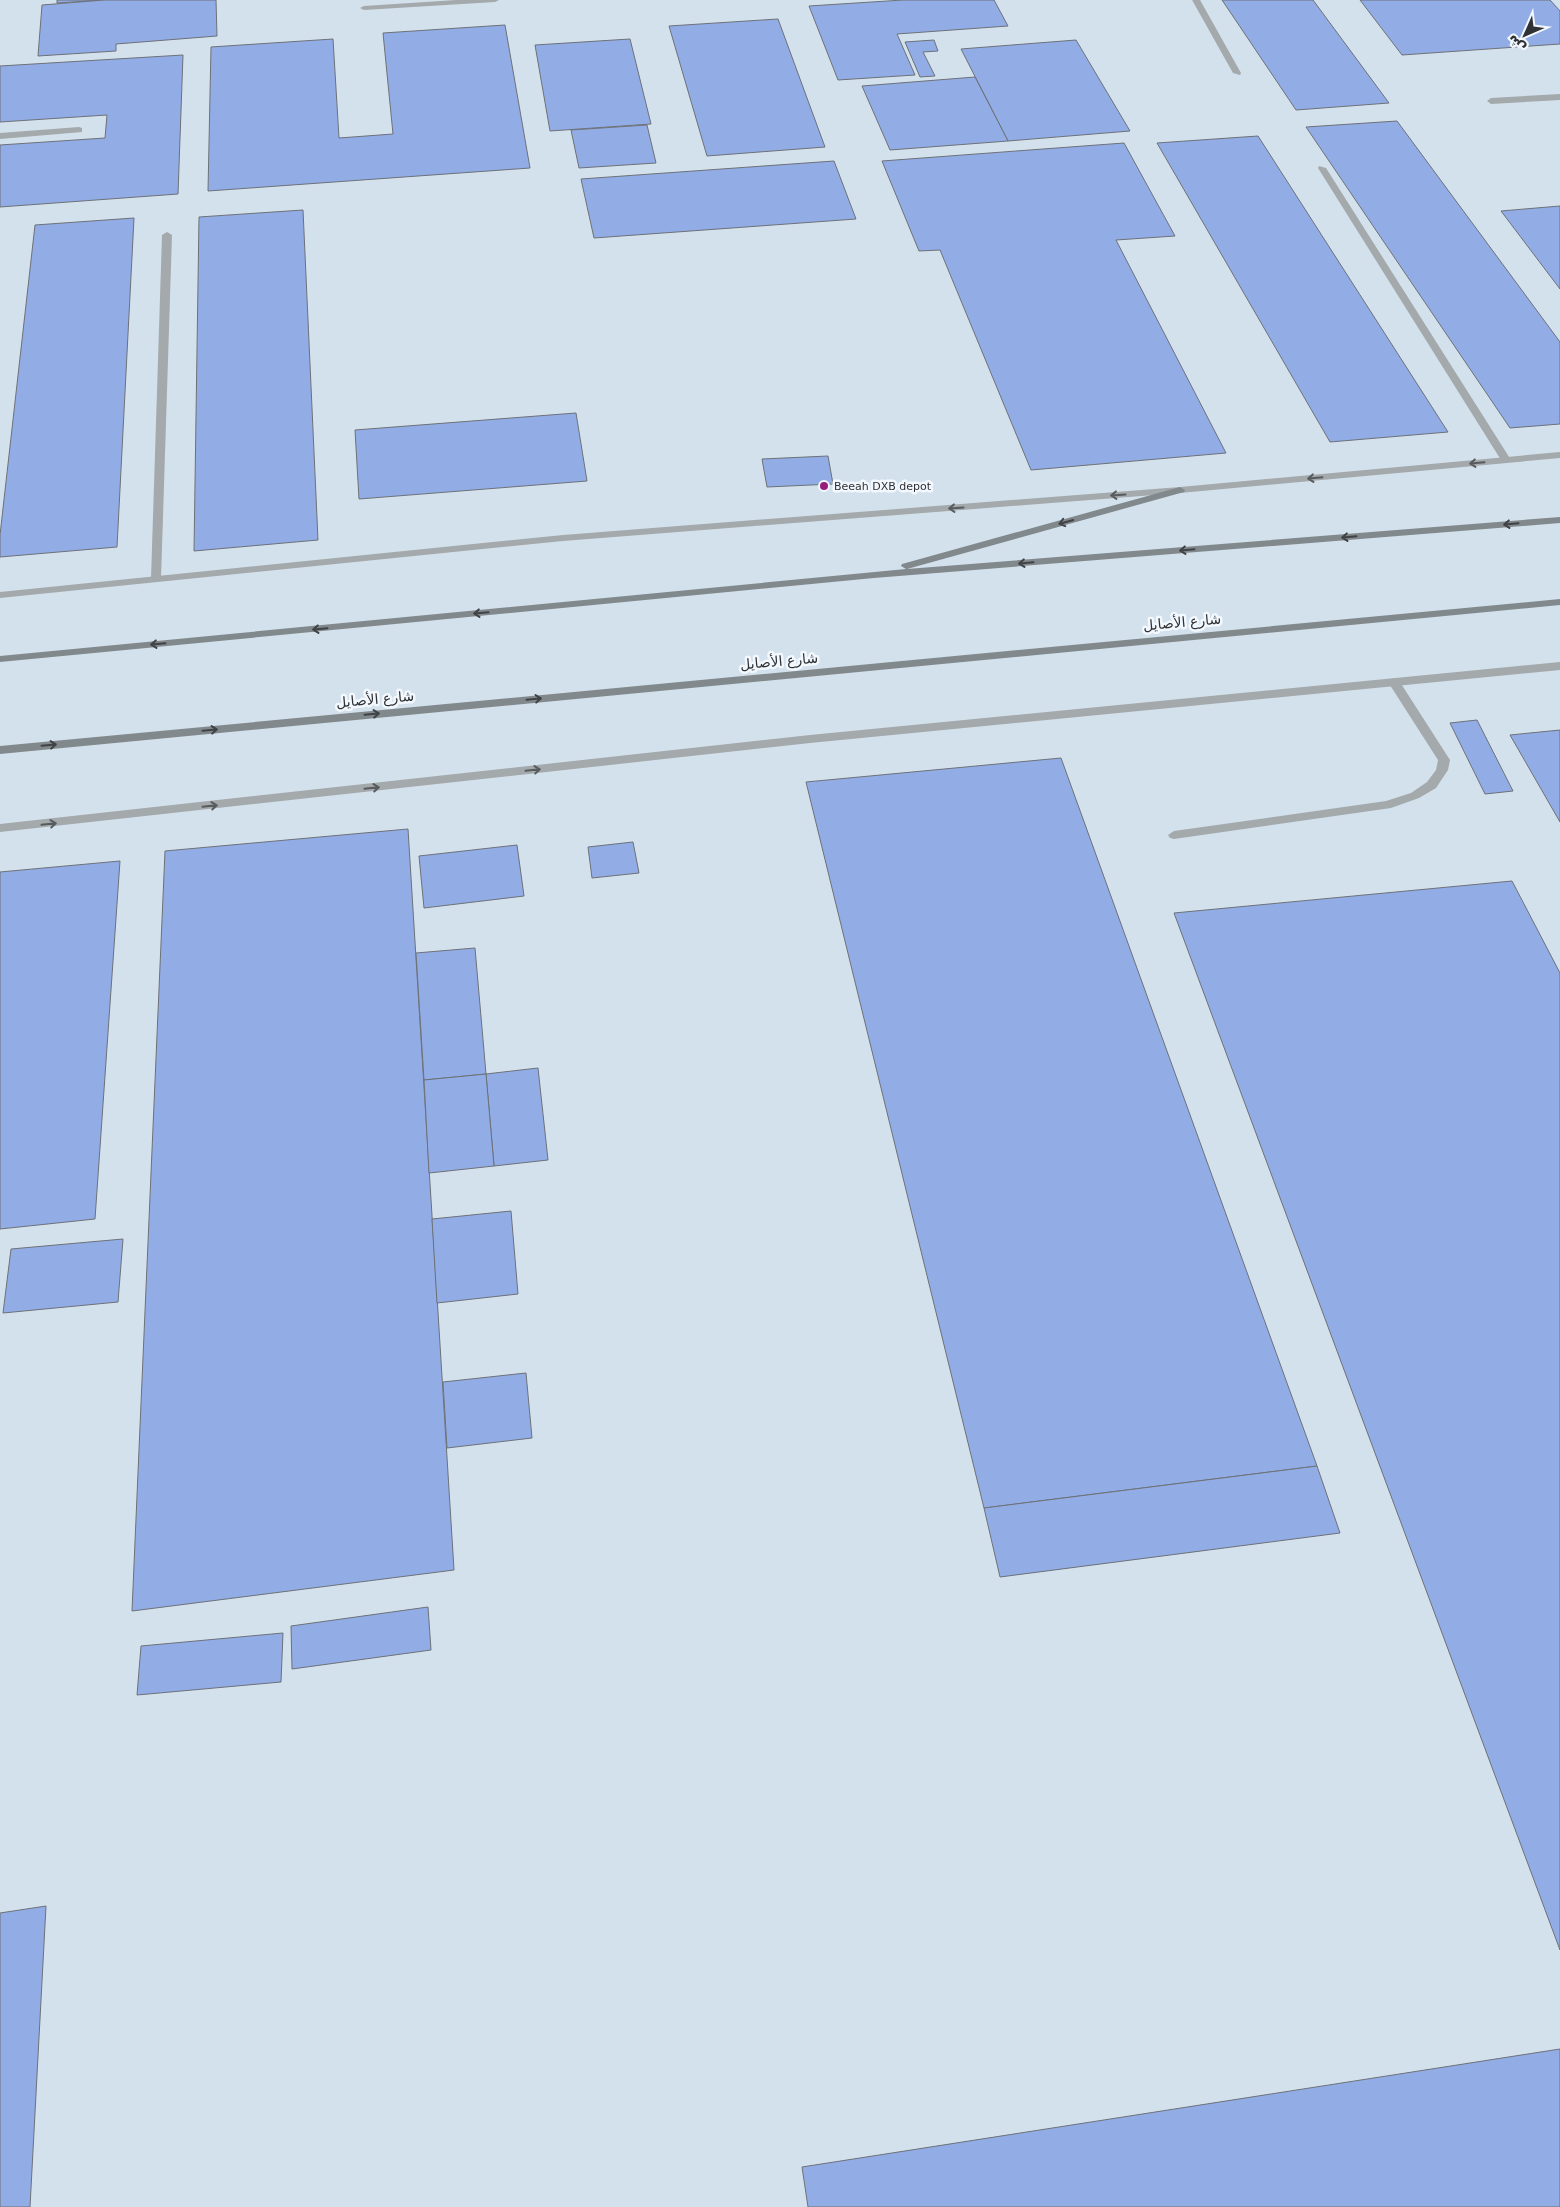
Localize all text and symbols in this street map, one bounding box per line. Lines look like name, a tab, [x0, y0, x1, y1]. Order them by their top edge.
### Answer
north arrow	[1500, 10, 1550, 60]
text: ش	[1503, 32, 1528, 57]
one-way arrow	[1469, 458, 1485, 468]
one-way arrow	[1307, 473, 1323, 483]
marker: Beeah DXB depot	[818, 480, 830, 492]
place label: Beeah DXB depot	[834, 480, 932, 493]
one-way arrow	[1110, 490, 1126, 500]
one-way arrow	[948, 503, 964, 512]
one-way arrow	[1058, 518, 1074, 527]
one-way arrow	[1504, 519, 1520, 528]
one-way arrow	[1342, 532, 1358, 541]
one-way arrow	[1180, 545, 1196, 555]
one-way arrow	[1018, 558, 1034, 568]
one-way arrow	[474, 608, 490, 618]
street label: شارع الأصايل	[1142, 610, 1222, 634]
one-way arrow	[312, 624, 328, 634]
one-way arrow	[150, 639, 166, 649]
street label: شارع الأصايل	[739, 649, 819, 673]
street label: شارع الأصايل	[335, 687, 415, 711]
one-way arrow	[526, 694, 542, 704]
one-way arrow	[364, 709, 380, 719]
one-way arrow	[202, 725, 218, 734]
one-way arrow	[40, 740, 56, 750]
one-way arrow	[525, 765, 541, 775]
one-way arrow	[363, 783, 379, 793]
one-way arrow	[202, 801, 218, 811]
one-way arrow	[40, 819, 56, 829]

